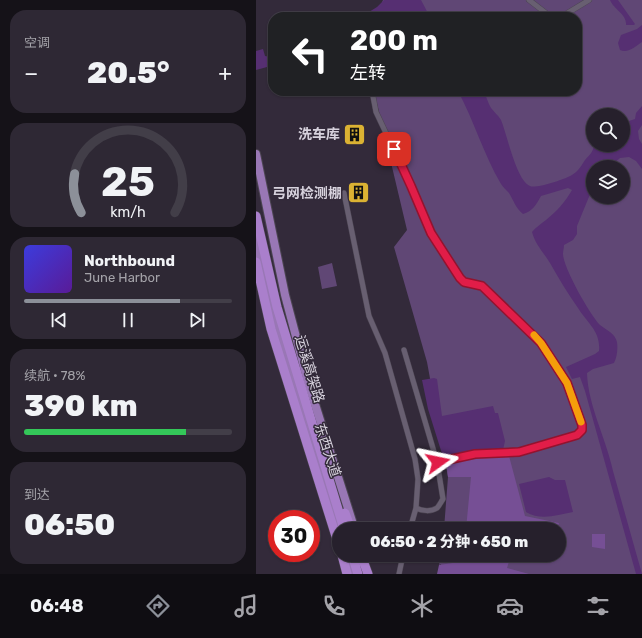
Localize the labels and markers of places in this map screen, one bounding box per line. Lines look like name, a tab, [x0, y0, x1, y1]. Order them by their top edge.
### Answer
building icon: 洗车库	[342, 121, 368, 147]
place label: 洗车库	[298, 126, 340, 143]
pin	[377, 132, 411, 166]
building icon: 弓网检测棚	[345, 180, 371, 206]
place label: 弓网检测棚	[272, 185, 342, 202]

